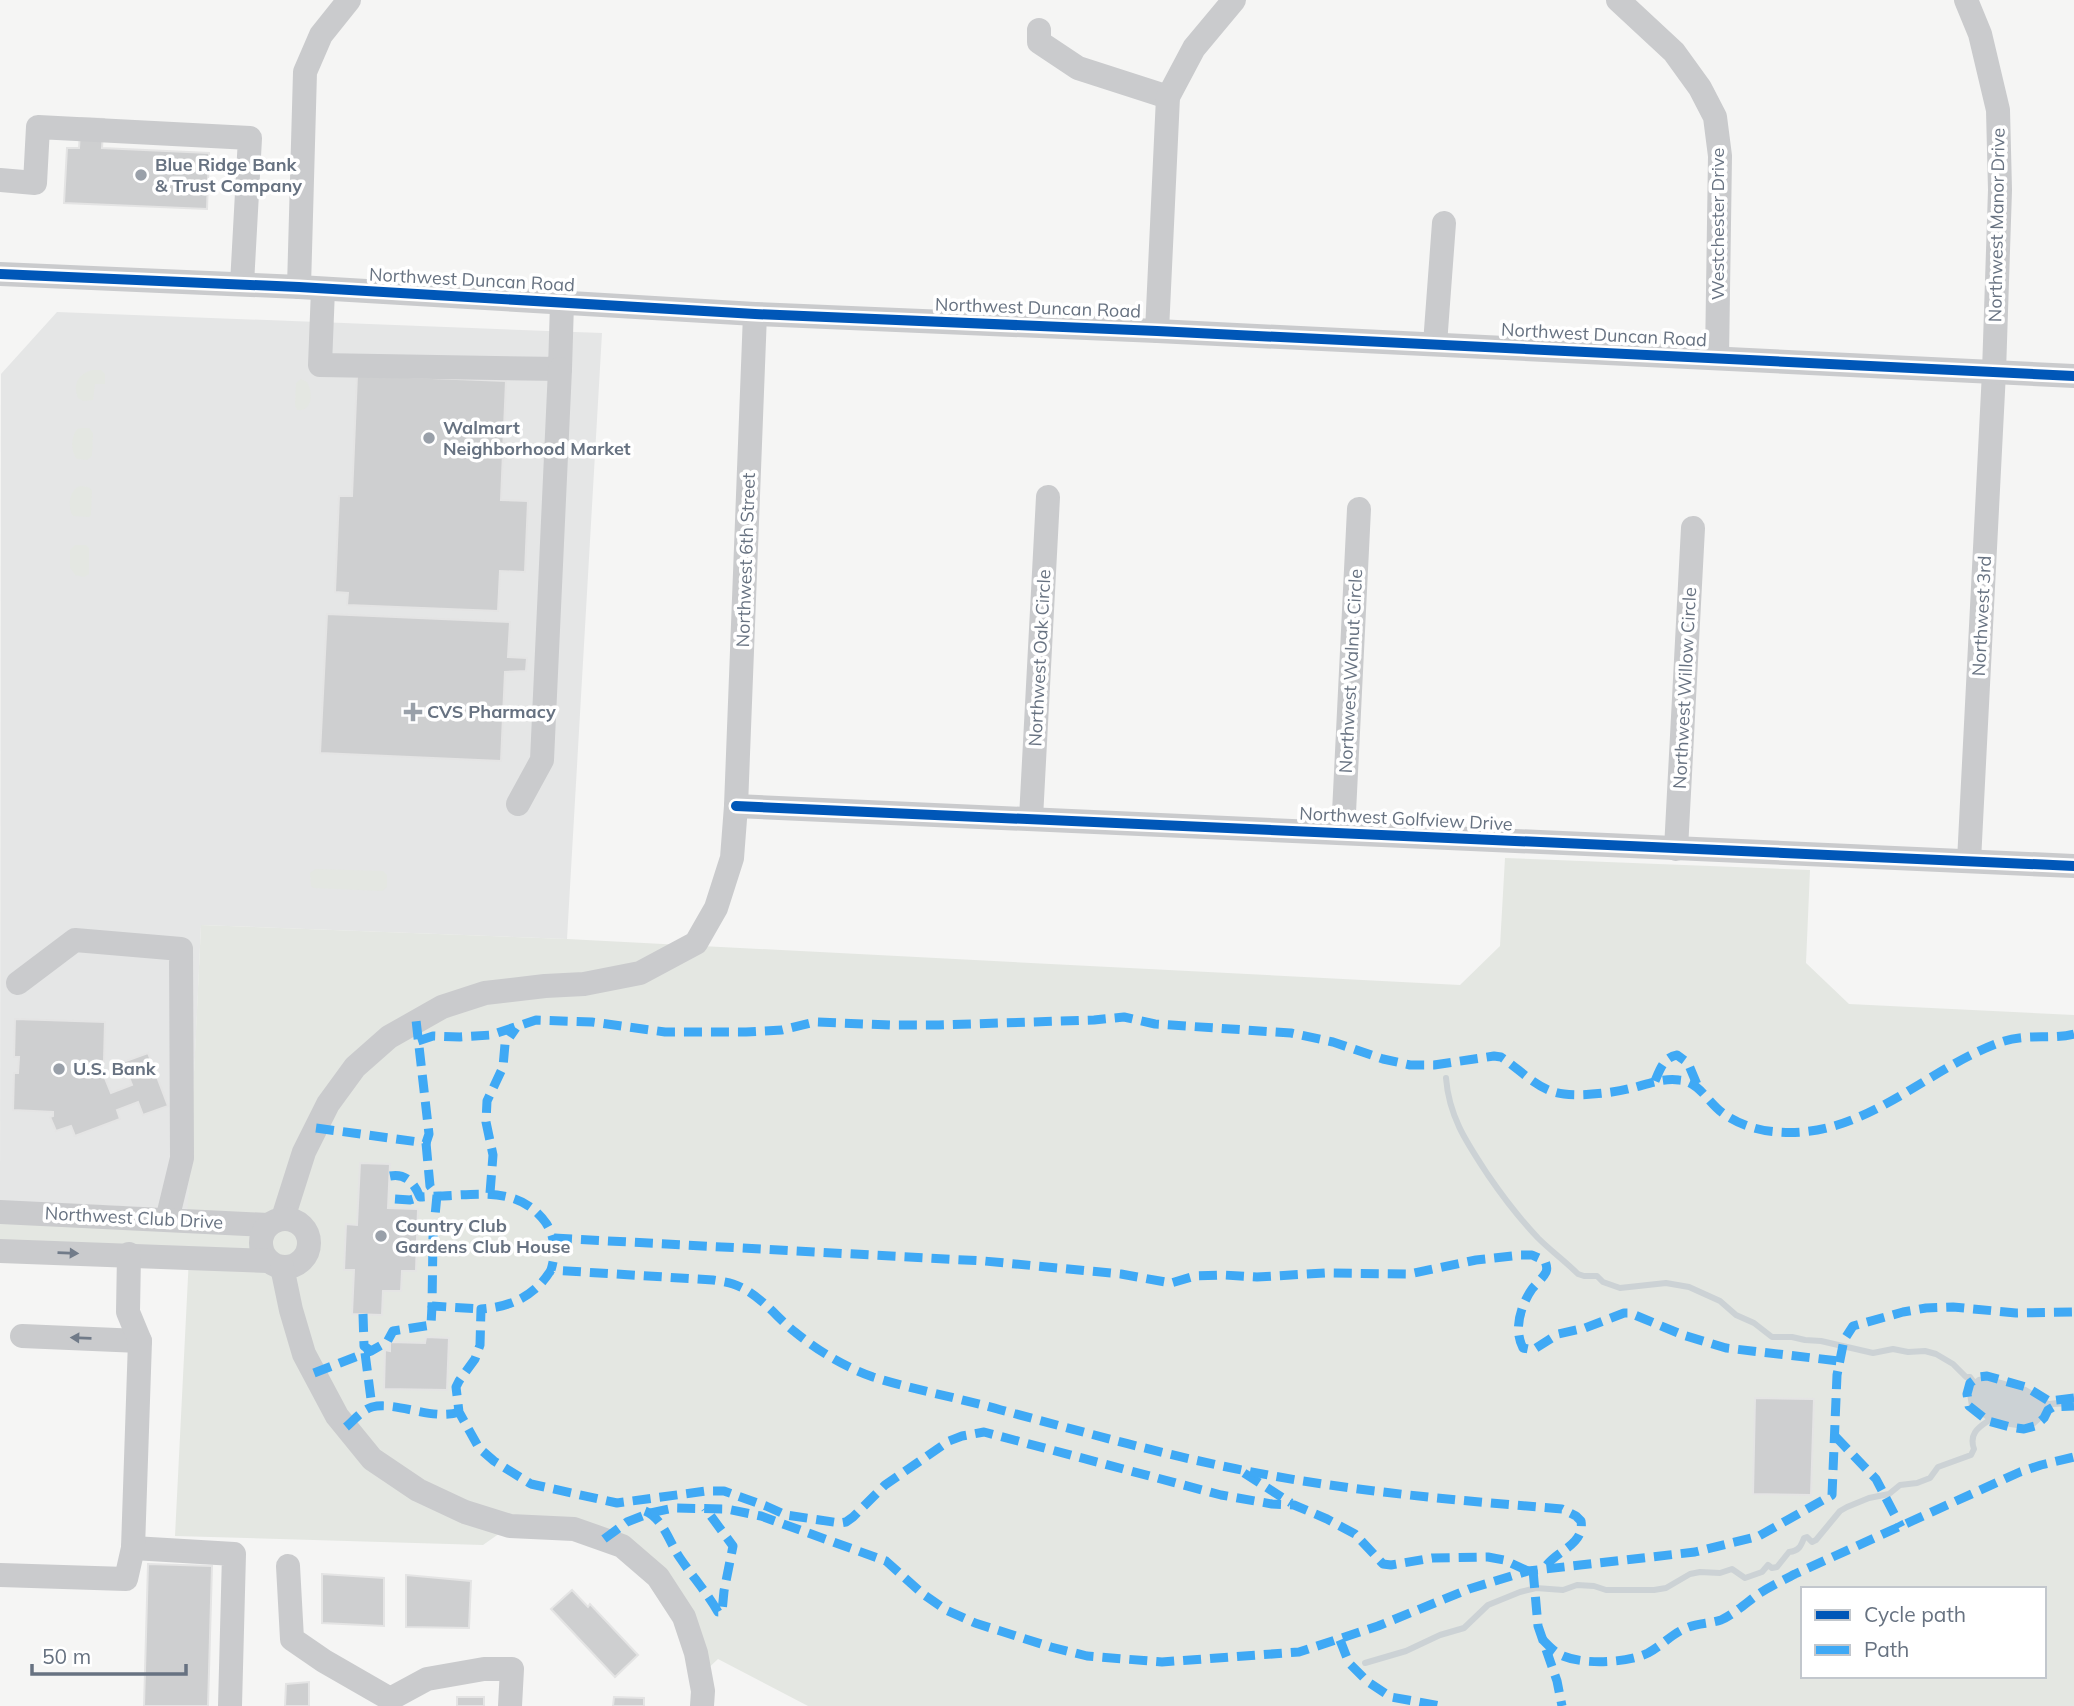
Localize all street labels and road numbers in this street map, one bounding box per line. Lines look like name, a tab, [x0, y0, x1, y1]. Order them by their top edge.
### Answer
street label: Northwest Manor Drive	[1983, 128, 2010, 322]
street label: Westchester Drive	[1706, 148, 1729, 300]
street label: Northwest Duncan Road	[369, 263, 576, 296]
street label: Northwest Duncan Road	[935, 292, 1141, 323]
street label: Northwest Duncan Road	[1501, 318, 1708, 351]
street label: Northwest 6th Street	[731, 472, 760, 648]
street label: Northwest 3rd	[1967, 555, 1996, 677]
street label: Northwest Walnut Circle	[1334, 568, 1367, 774]
street label: Northwest Oak Circle	[1023, 569, 1056, 747]
street label: Northwest Willow Circle	[1668, 587, 1701, 789]
street label: Northwest Golfview Drive	[1299, 801, 1513, 836]
street label: Northwest Club Drive	[44, 1201, 224, 1234]

